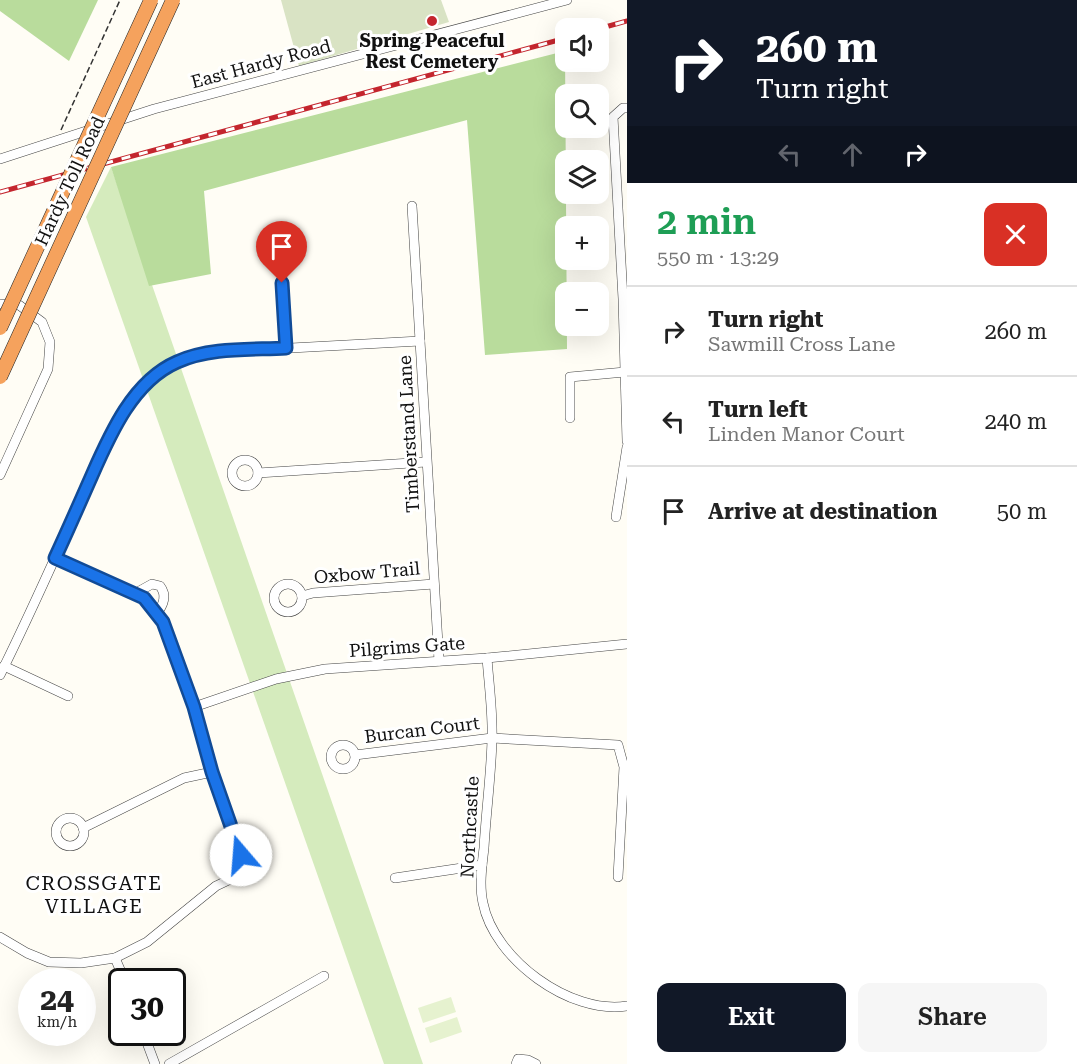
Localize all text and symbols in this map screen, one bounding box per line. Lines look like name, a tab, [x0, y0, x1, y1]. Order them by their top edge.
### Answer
marker: Spring Peaceful Rest Cemetery	[425, 14, 439, 28]
map controls	[555, 18, 609, 336]
button: sound	[555, 18, 609, 72]
text: 260 m	[756, 23, 878, 72]
icon: right	[657, 24, 735, 102]
place label: Spring Peaceful Rest Cemetery	[360, 30, 504, 72]
street label: East Hardy Road	[189, 35, 334, 92]
text: Turn right	[756, 73, 889, 105]
button: search	[555, 84, 609, 138]
street label: Hardy Toll Road	[30, 112, 109, 249]
icon: left	[773, 138, 806, 171]
icon: ahead	[836, 138, 869, 171]
icon: right	[899, 138, 932, 171]
button: layers	[555, 150, 609, 204]
text: 2 min	[657, 201, 756, 243]
button: close	[984, 203, 1047, 266]
button: +	[555, 216, 609, 270]
pin	[256, 221, 307, 283]
icon: arrive	[265, 230, 298, 263]
text: 550 m · 13:29	[657, 245, 779, 269]
button: −	[555, 282, 609, 336]
text: Turn right	[708, 307, 823, 332]
icon: right	[657, 315, 690, 348]
text: 260 m	[984, 319, 1047, 344]
text: Sawmill Cross Lane	[708, 332, 896, 356]
street label: Timberstand Lane	[394, 354, 423, 513]
text: Turn left	[708, 397, 808, 422]
icon: left	[657, 405, 690, 438]
text: 240 m	[984, 409, 1047, 434]
text: Linden Manor Court	[708, 422, 905, 446]
icon: arrive	[657, 495, 690, 528]
text: Arrive at destination	[708, 499, 937, 524]
text: 50 m	[997, 499, 1047, 524]
street label: Oxbow Trail	[313, 557, 421, 588]
street label: Pilgrims Gate	[348, 632, 466, 661]
street label: Burcan Court	[363, 712, 481, 747]
street label: Northcastle	[456, 775, 483, 878]
position arrow	[209, 823, 273, 887]
district label: CROSSGATE VILLAGE	[26, 871, 162, 918]
speed limit sign: 30	[108, 968, 186, 1046]
text: 24	[40, 982, 74, 1017]
button: Exit	[657, 983, 846, 1052]
button: Share	[858, 983, 1047, 1052]
text: km/h	[37, 1013, 77, 1031]

